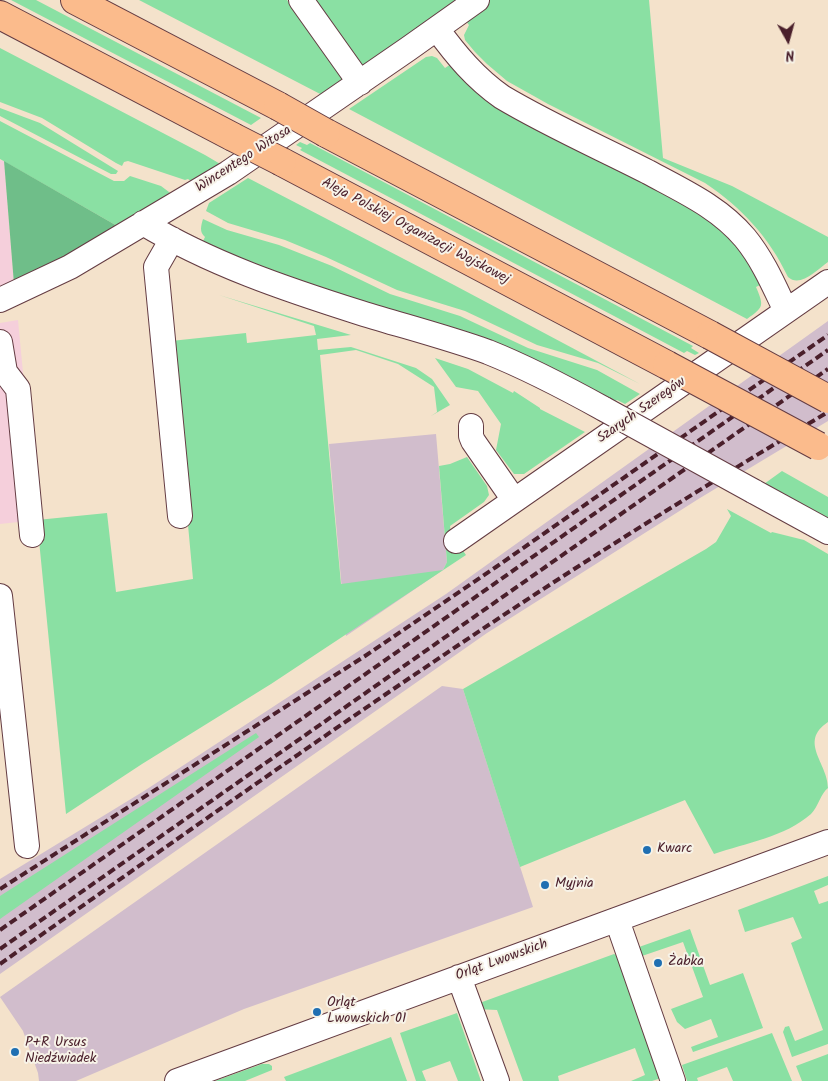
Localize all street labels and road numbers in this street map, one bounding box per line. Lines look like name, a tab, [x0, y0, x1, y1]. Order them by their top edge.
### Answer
street label: Wincentego Witosa	[193, 123, 295, 197]
street label: Aleja Polskiej Organizacji Wojskowej	[318, 175, 512, 289]
street label: Szarych Szeregów	[595, 374, 689, 448]
street label: Orląt Lwowskich	[454, 937, 550, 985]

